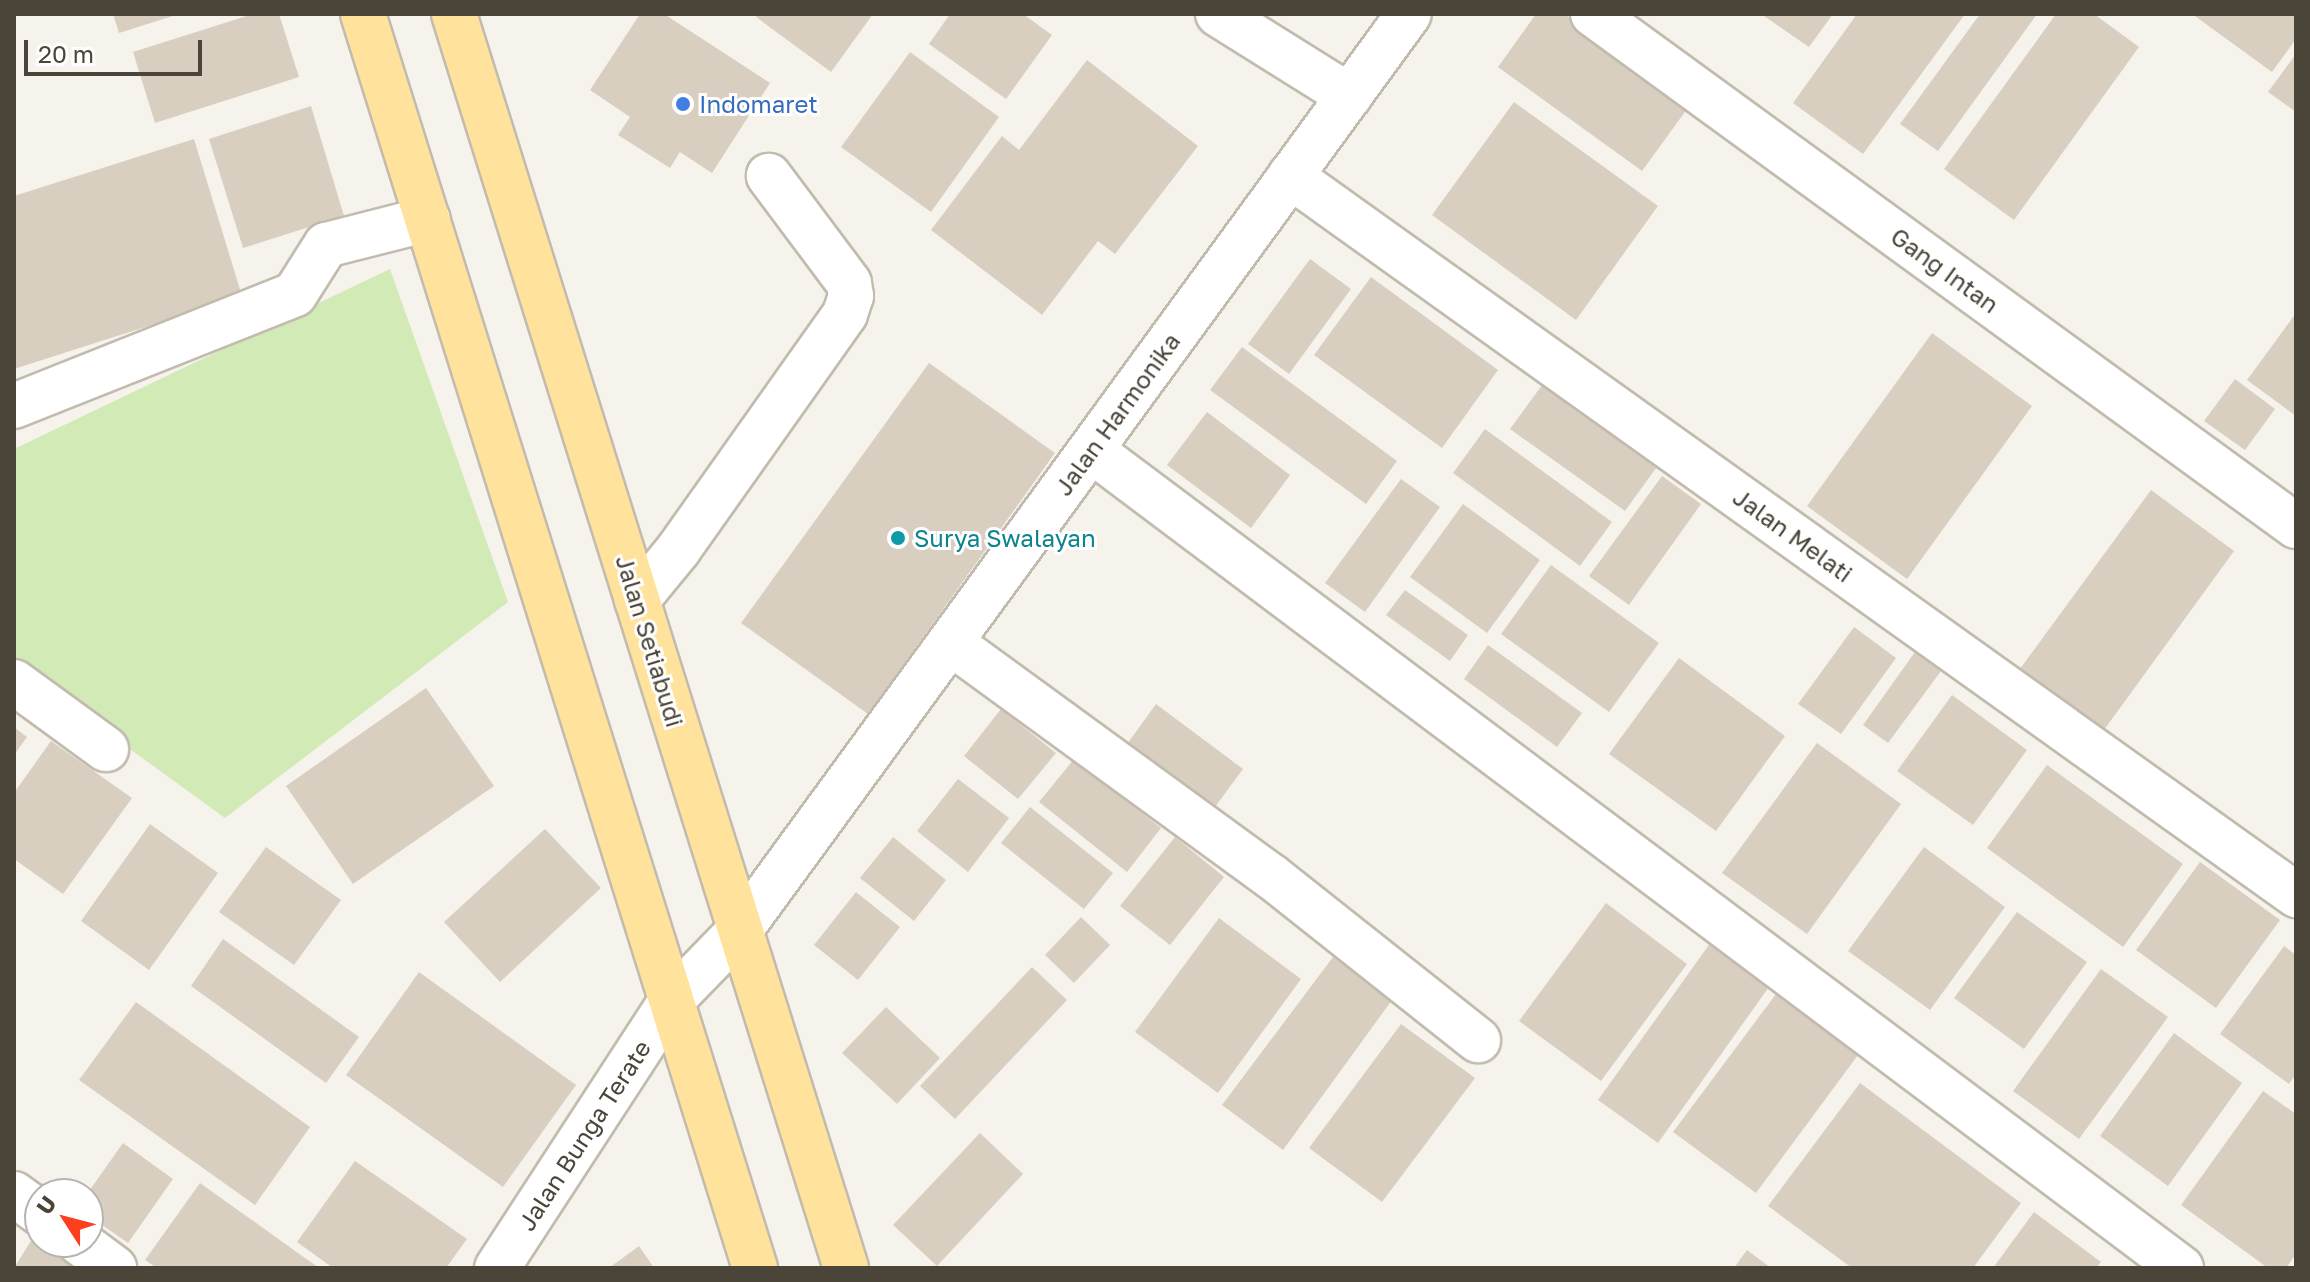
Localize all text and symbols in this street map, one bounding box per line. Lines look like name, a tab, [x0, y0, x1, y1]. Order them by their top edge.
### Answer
scale bar	[28, 24, 206, 74]
text: 20 m	[38, 39, 94, 68]
place label: Indomaret	[699, 90, 818, 118]
marker: Indomaret	[674, 95, 692, 113]
street label: Gang Intan	[1886, 221, 2004, 319]
street label: Jalan Harmonika	[1048, 327, 1186, 501]
street label: Jalan Melati	[1728, 482, 1858, 588]
place label: Surya Swalayan	[914, 524, 1096, 552]
marker: Surya Swalayan	[889, 529, 907, 547]
street label: Jalan Setiabudi	[610, 552, 690, 730]
street label: Jalan Bunga Terate	[512, 1034, 656, 1236]
north arrow	[24, 1178, 104, 1258]
text: U	[30, 1190, 61, 1219]

